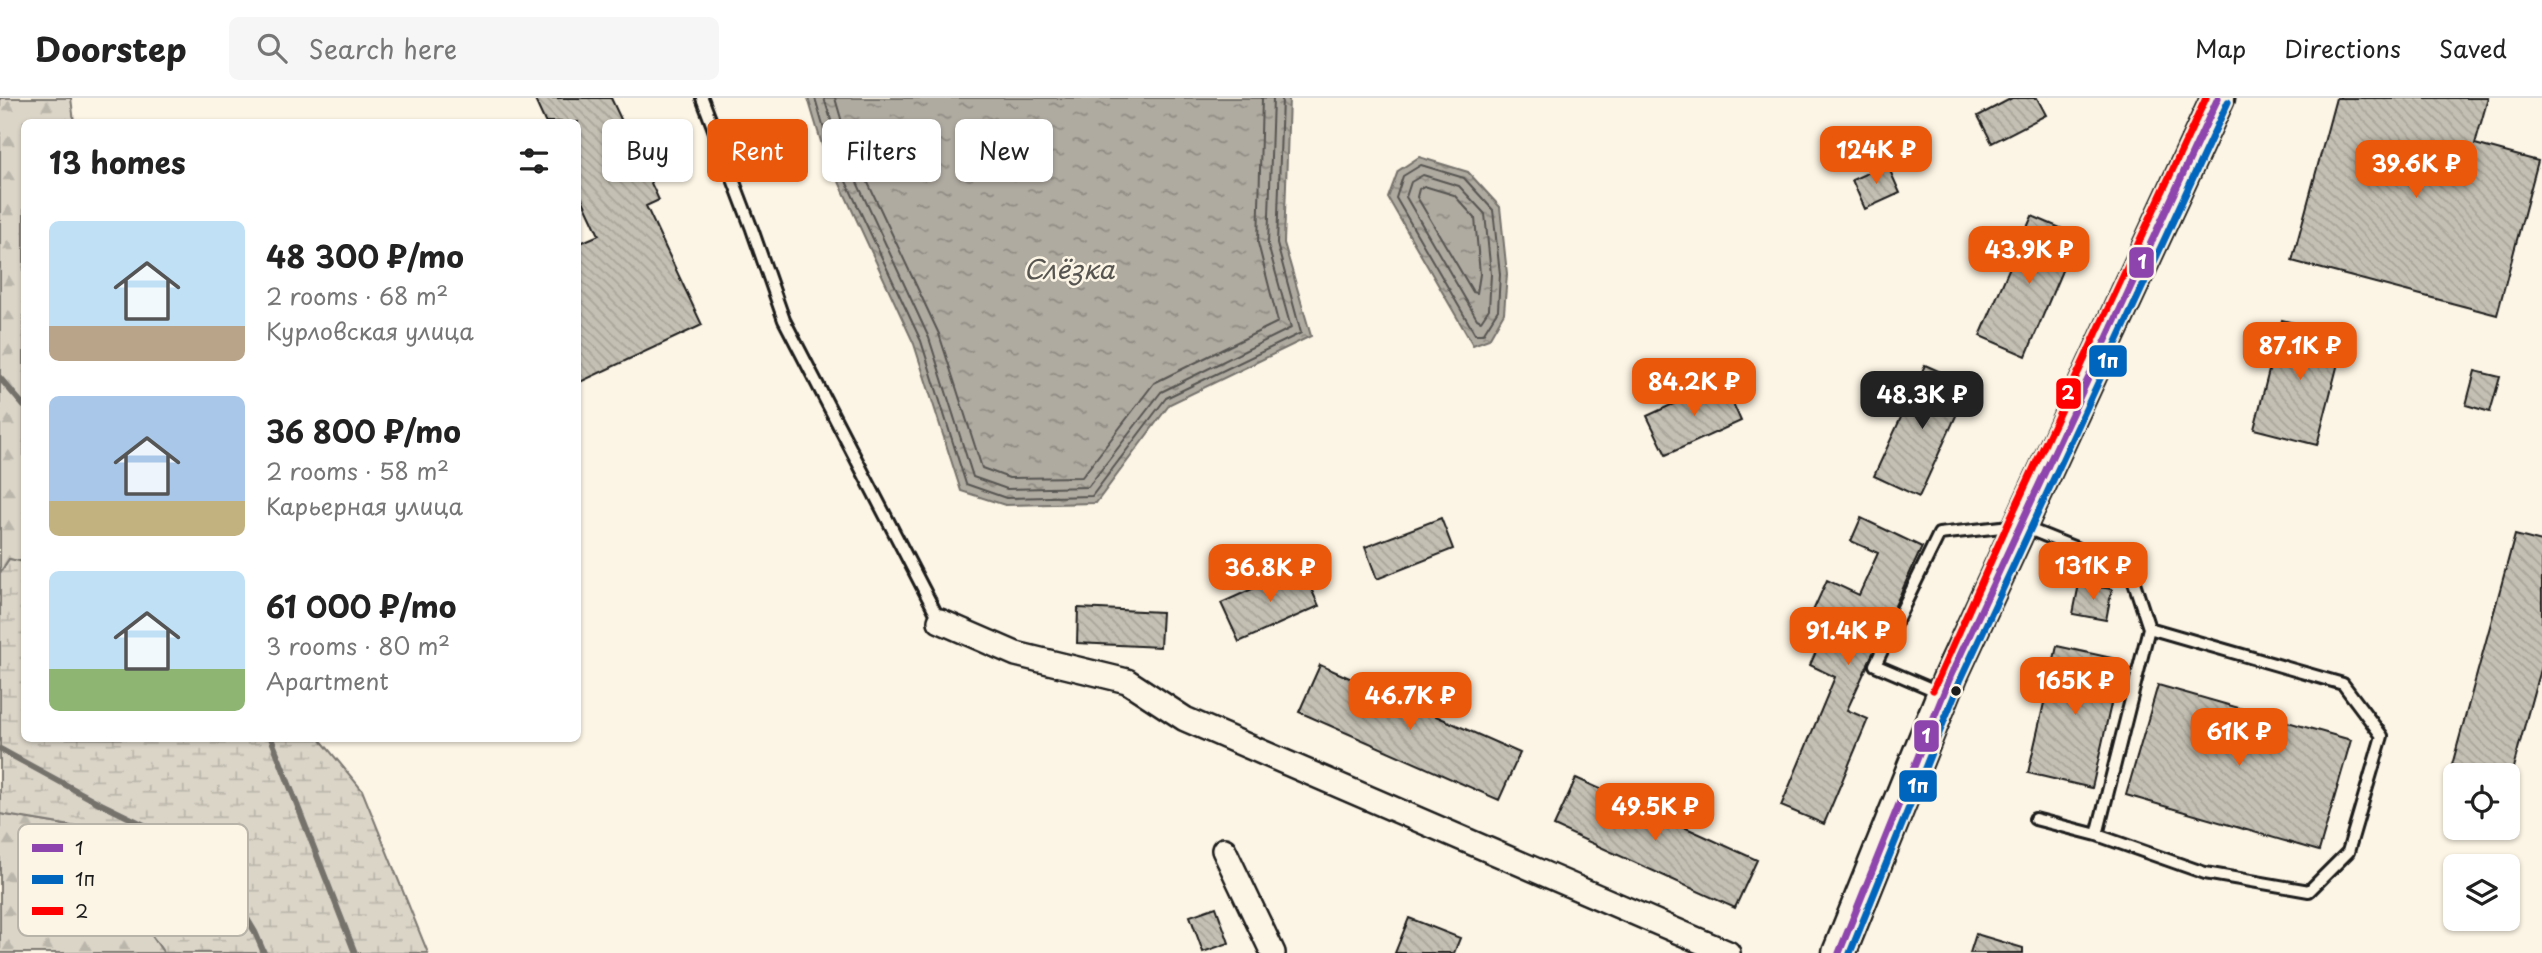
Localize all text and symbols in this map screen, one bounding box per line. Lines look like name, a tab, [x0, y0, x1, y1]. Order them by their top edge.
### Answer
search box	[229, 17, 719, 80]
text: Doorstep	[35, 23, 187, 73]
icon: search	[253, 29, 291, 67]
text: Search here	[309, 29, 457, 68]
text: Map	[2195, 30, 2246, 66]
text: Directions	[2284, 30, 2401, 66]
text: Saved	[2439, 30, 2507, 66]
chip: Buy	[602, 119, 693, 182]
chip: Rent	[707, 119, 808, 182]
chip: Filters	[822, 119, 941, 182]
chip: New	[955, 119, 1053, 182]
pin: 124K ₽	[1819, 126, 1933, 186]
text: 124K ₽	[1836, 131, 1916, 166]
text: 13 homes	[49, 139, 186, 184]
pin: 39.6K ₽	[2351, 140, 2481, 200]
icon: filters	[515, 142, 553, 180]
text: 39.6K ₽	[2371, 145, 2461, 180]
pin: 43.9K ₽	[1964, 226, 2094, 286]
text: 43.9K ₽	[1984, 231, 2074, 266]
text: 48 300 ₽/mo	[266, 233, 464, 278]
line badge: 1	[2128, 246, 2155, 279]
text: 1	[2137, 247, 2147, 275]
icon: home	[105, 249, 189, 333]
water label: Слёзка	[1023, 249, 1115, 288]
text: 2 rooms · 68 m²	[266, 278, 448, 313]
text: Курловская улица	[266, 313, 474, 348]
pin: 87.1K ₽	[2235, 322, 2365, 382]
text: 87.1K ₽	[2259, 327, 2341, 362]
line badge: 1п	[2088, 344, 2128, 378]
text: 1п	[2097, 346, 2119, 374]
pin: 84.2K ₽	[1629, 358, 1759, 418]
text: 84.2K ₽	[1648, 363, 1740, 398]
pin: 48.3K ₽	[1857, 372, 1987, 431]
text: 48.3K ₽	[1876, 376, 1968, 411]
line badge: 2	[2055, 377, 2082, 410]
text: 2	[2061, 378, 2075, 406]
text: 36 800 ₽/mo	[266, 408, 461, 453]
icon: home	[105, 424, 189, 508]
text: 2 rooms · 58 m²	[266, 453, 449, 488]
text: Карьерная улица	[266, 488, 463, 523]
pin: 131K ₽	[2036, 542, 2150, 602]
pin: 36.8K ₽	[1205, 545, 1335, 604]
text: 131K ₽	[2055, 547, 2131, 582]
text: 36.8K ₽	[1225, 549, 1315, 584]
text: 61 000 ₽/mo	[266, 583, 456, 628]
icon: home	[105, 599, 189, 683]
pin: 91.4K ₽	[1783, 608, 1913, 667]
text: 91.4K ₽	[1806, 612, 1890, 647]
text: 3 rooms · 80 m²	[266, 628, 450, 663]
pin: 165K ₽	[2018, 658, 2132, 717]
text: 165K ₽	[2036, 662, 2114, 697]
text: Apartment	[266, 663, 389, 698]
pin: 46.7K ₽	[1345, 672, 1475, 732]
text: 46.7K ₽	[1365, 677, 1455, 712]
unlabelled marker	[1949, 684, 1963, 698]
pin: 61K ₽	[2190, 708, 2288, 768]
text: 61K ₽	[2207, 713, 2271, 748]
line badge: 1	[1913, 719, 1940, 753]
text: 1	[1921, 721, 1931, 749]
map controls	[2443, 763, 2520, 931]
button: locate	[2443, 763, 2520, 840]
line badge: 1п	[1898, 769, 1938, 803]
text: 1п	[1907, 771, 1929, 799]
pin: 49.5K ₽	[1590, 784, 1720, 843]
text: 49.5K ₽	[1611, 788, 1699, 823]
legend	[18, 824, 248, 936]
text: 1	[75, 833, 84, 861]
button: layers	[2443, 854, 2520, 931]
text: 1п	[75, 864, 95, 892]
text: 2	[75, 896, 88, 924]

